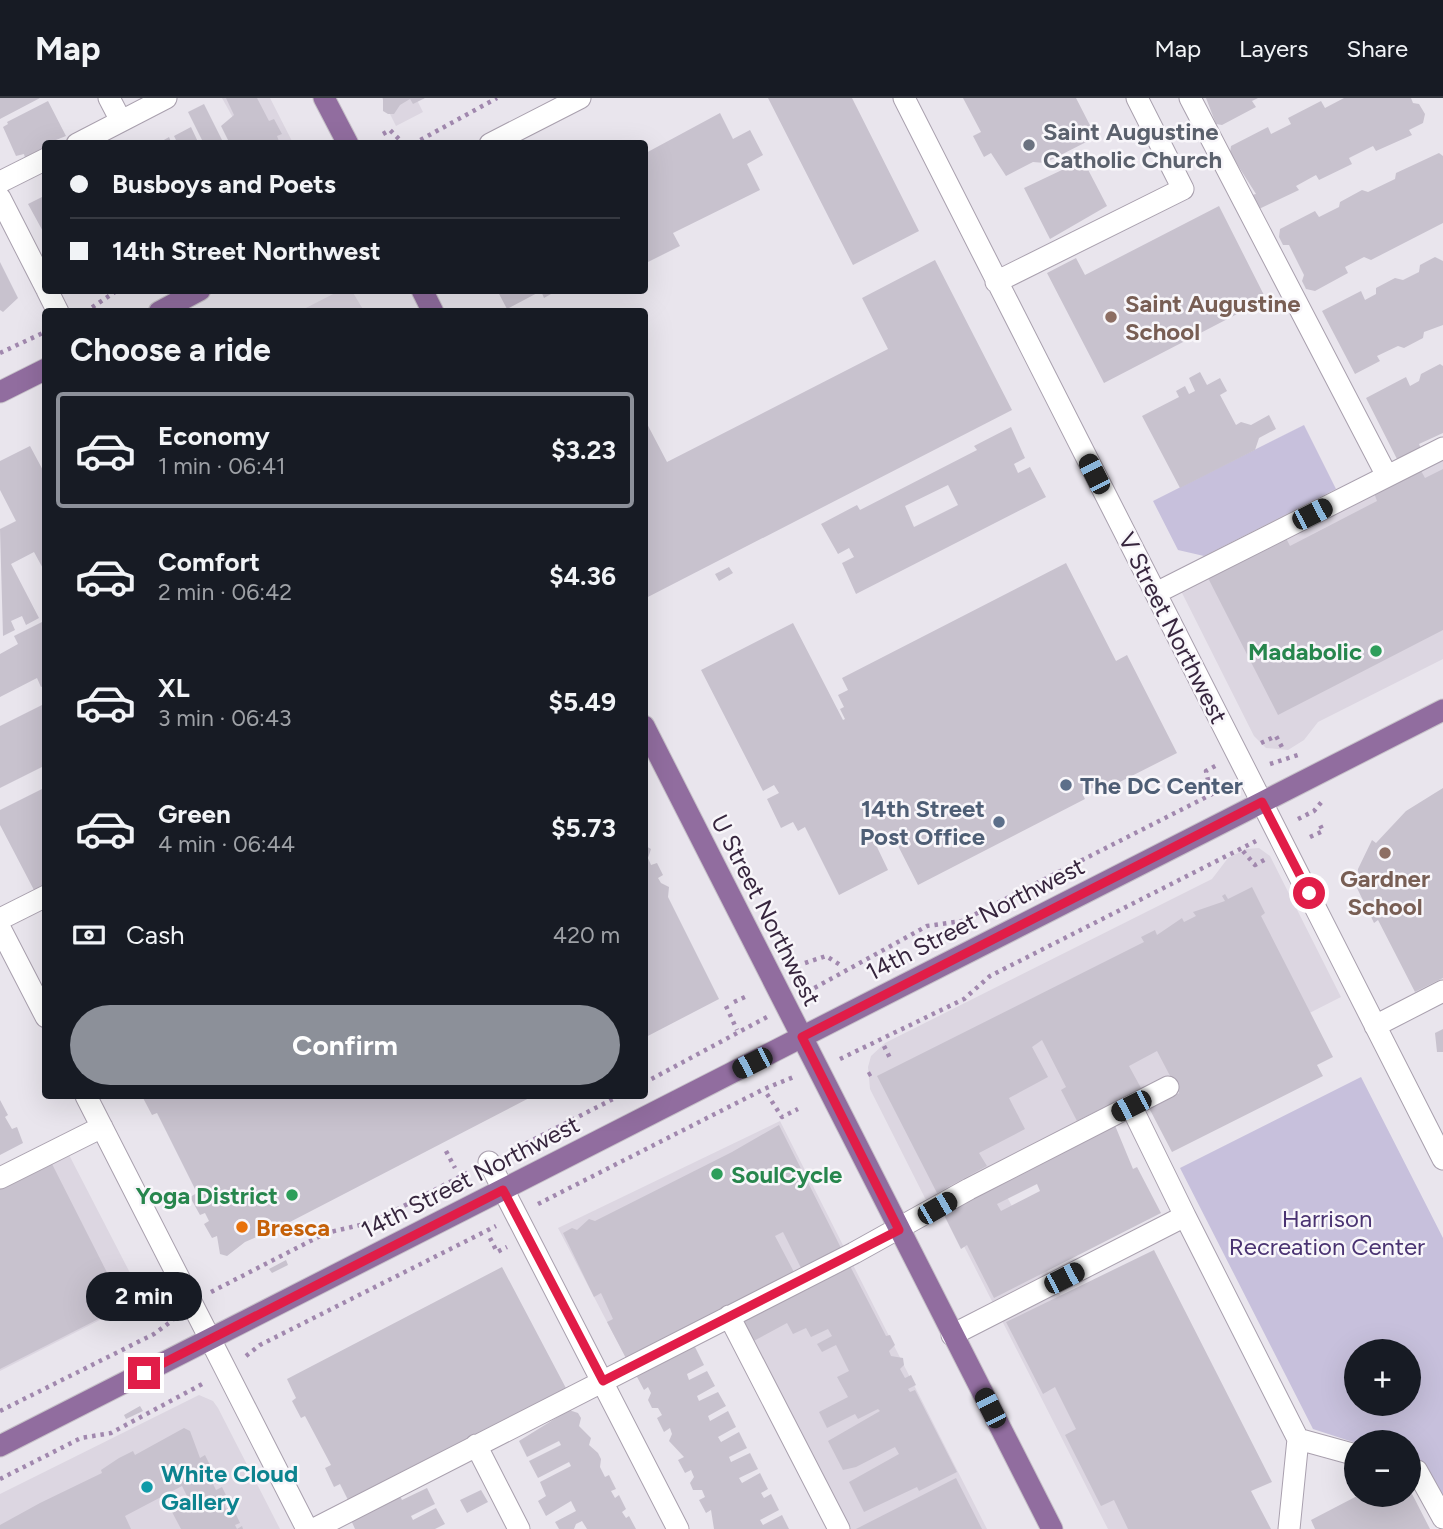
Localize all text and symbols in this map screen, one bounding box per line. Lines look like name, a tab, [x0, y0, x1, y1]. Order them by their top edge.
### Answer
text: Map	[35, 29, 101, 68]
text: Map	[1154, 34, 1201, 63]
text: Layers	[1239, 34, 1308, 63]
text: Share	[1346, 34, 1408, 63]
place label: Saint Augustine Catholic Church	[1043, 117, 1222, 174]
marker: Saint Augustine Catholic Church	[1021, 137, 1037, 153]
text: Busboys and Poets	[112, 168, 336, 200]
text: 14th Street Northwest	[112, 235, 381, 267]
place label: Saint Augustine School	[1125, 289, 1301, 346]
marker: Saint Augustine School	[1103, 309, 1119, 325]
text: Choose a ride	[70, 331, 271, 369]
icon: car	[74, 419, 137, 482]
text: Economy	[158, 420, 270, 452]
text: $3.23	[551, 434, 616, 466]
car	[1076, 451, 1113, 497]
text: 1 min · 06:41	[158, 452, 286, 480]
car	[1289, 495, 1336, 533]
street label: V Street Northwest	[1112, 528, 1234, 728]
icon: car	[74, 545, 137, 608]
text: Comfort	[158, 546, 260, 578]
text: $4.36	[549, 560, 616, 592]
text: 2 min · 06:42	[158, 578, 292, 606]
place label: Madabolic	[1248, 637, 1362, 666]
marker: Madabolic	[1368, 643, 1384, 659]
icon: car	[74, 671, 137, 734]
text: XL	[158, 672, 190, 704]
text: $5.49	[549, 686, 616, 718]
text: 3 min · 06:43	[158, 704, 292, 732]
place label: The DC Center	[1080, 771, 1243, 800]
marker: The DC Center	[1058, 777, 1074, 793]
place label: 14th Street Post Office	[860, 794, 985, 851]
icon: car	[74, 797, 137, 860]
text: Green	[158, 798, 231, 830]
street label: U Street Northwest	[705, 809, 827, 1011]
text: $5.73	[551, 812, 616, 844]
marker: 14th Street Post Office	[991, 814, 1007, 830]
text: 4 min · 06:44	[158, 830, 295, 858]
marker: Gardner School	[1377, 845, 1393, 861]
street label: 14th Street Northwest	[861, 851, 1089, 987]
place label: Gardner School	[1340, 864, 1430, 921]
route start	[1293, 877, 1325, 909]
icon: cash	[70, 916, 108, 954]
text: Cash	[126, 919, 185, 951]
text: 420 m	[553, 921, 620, 949]
button: Confirm	[70, 1005, 620, 1085]
car	[729, 1044, 776, 1082]
car	[1108, 1087, 1155, 1125]
street label: 14th Street Northwest	[356, 1109, 584, 1245]
place label: SoulCycle	[731, 1160, 842, 1189]
marker: SoulCycle	[709, 1166, 725, 1182]
place label: Yoga District	[136, 1181, 278, 1210]
marker: Yoga District	[284, 1187, 300, 1203]
car	[914, 1188, 961, 1228]
park label: Harrison Recreation Center	[1229, 1204, 1425, 1261]
place label: Bresca	[256, 1213, 330, 1242]
marker: Bresca	[234, 1219, 250, 1235]
car	[1041, 1259, 1088, 1297]
callout: 2 min	[86, 1272, 202, 1320]
text: 2 min	[115, 1282, 173, 1310]
map controls	[1344, 1339, 1421, 1507]
button: +	[1344, 1339, 1421, 1416]
route end	[128, 1357, 160, 1389]
car	[972, 1385, 1009, 1431]
button: −	[1344, 1430, 1421, 1507]
place label: White Cloud Gallery	[161, 1459, 298, 1516]
marker: White Cloud Gallery	[139, 1479, 155, 1495]

